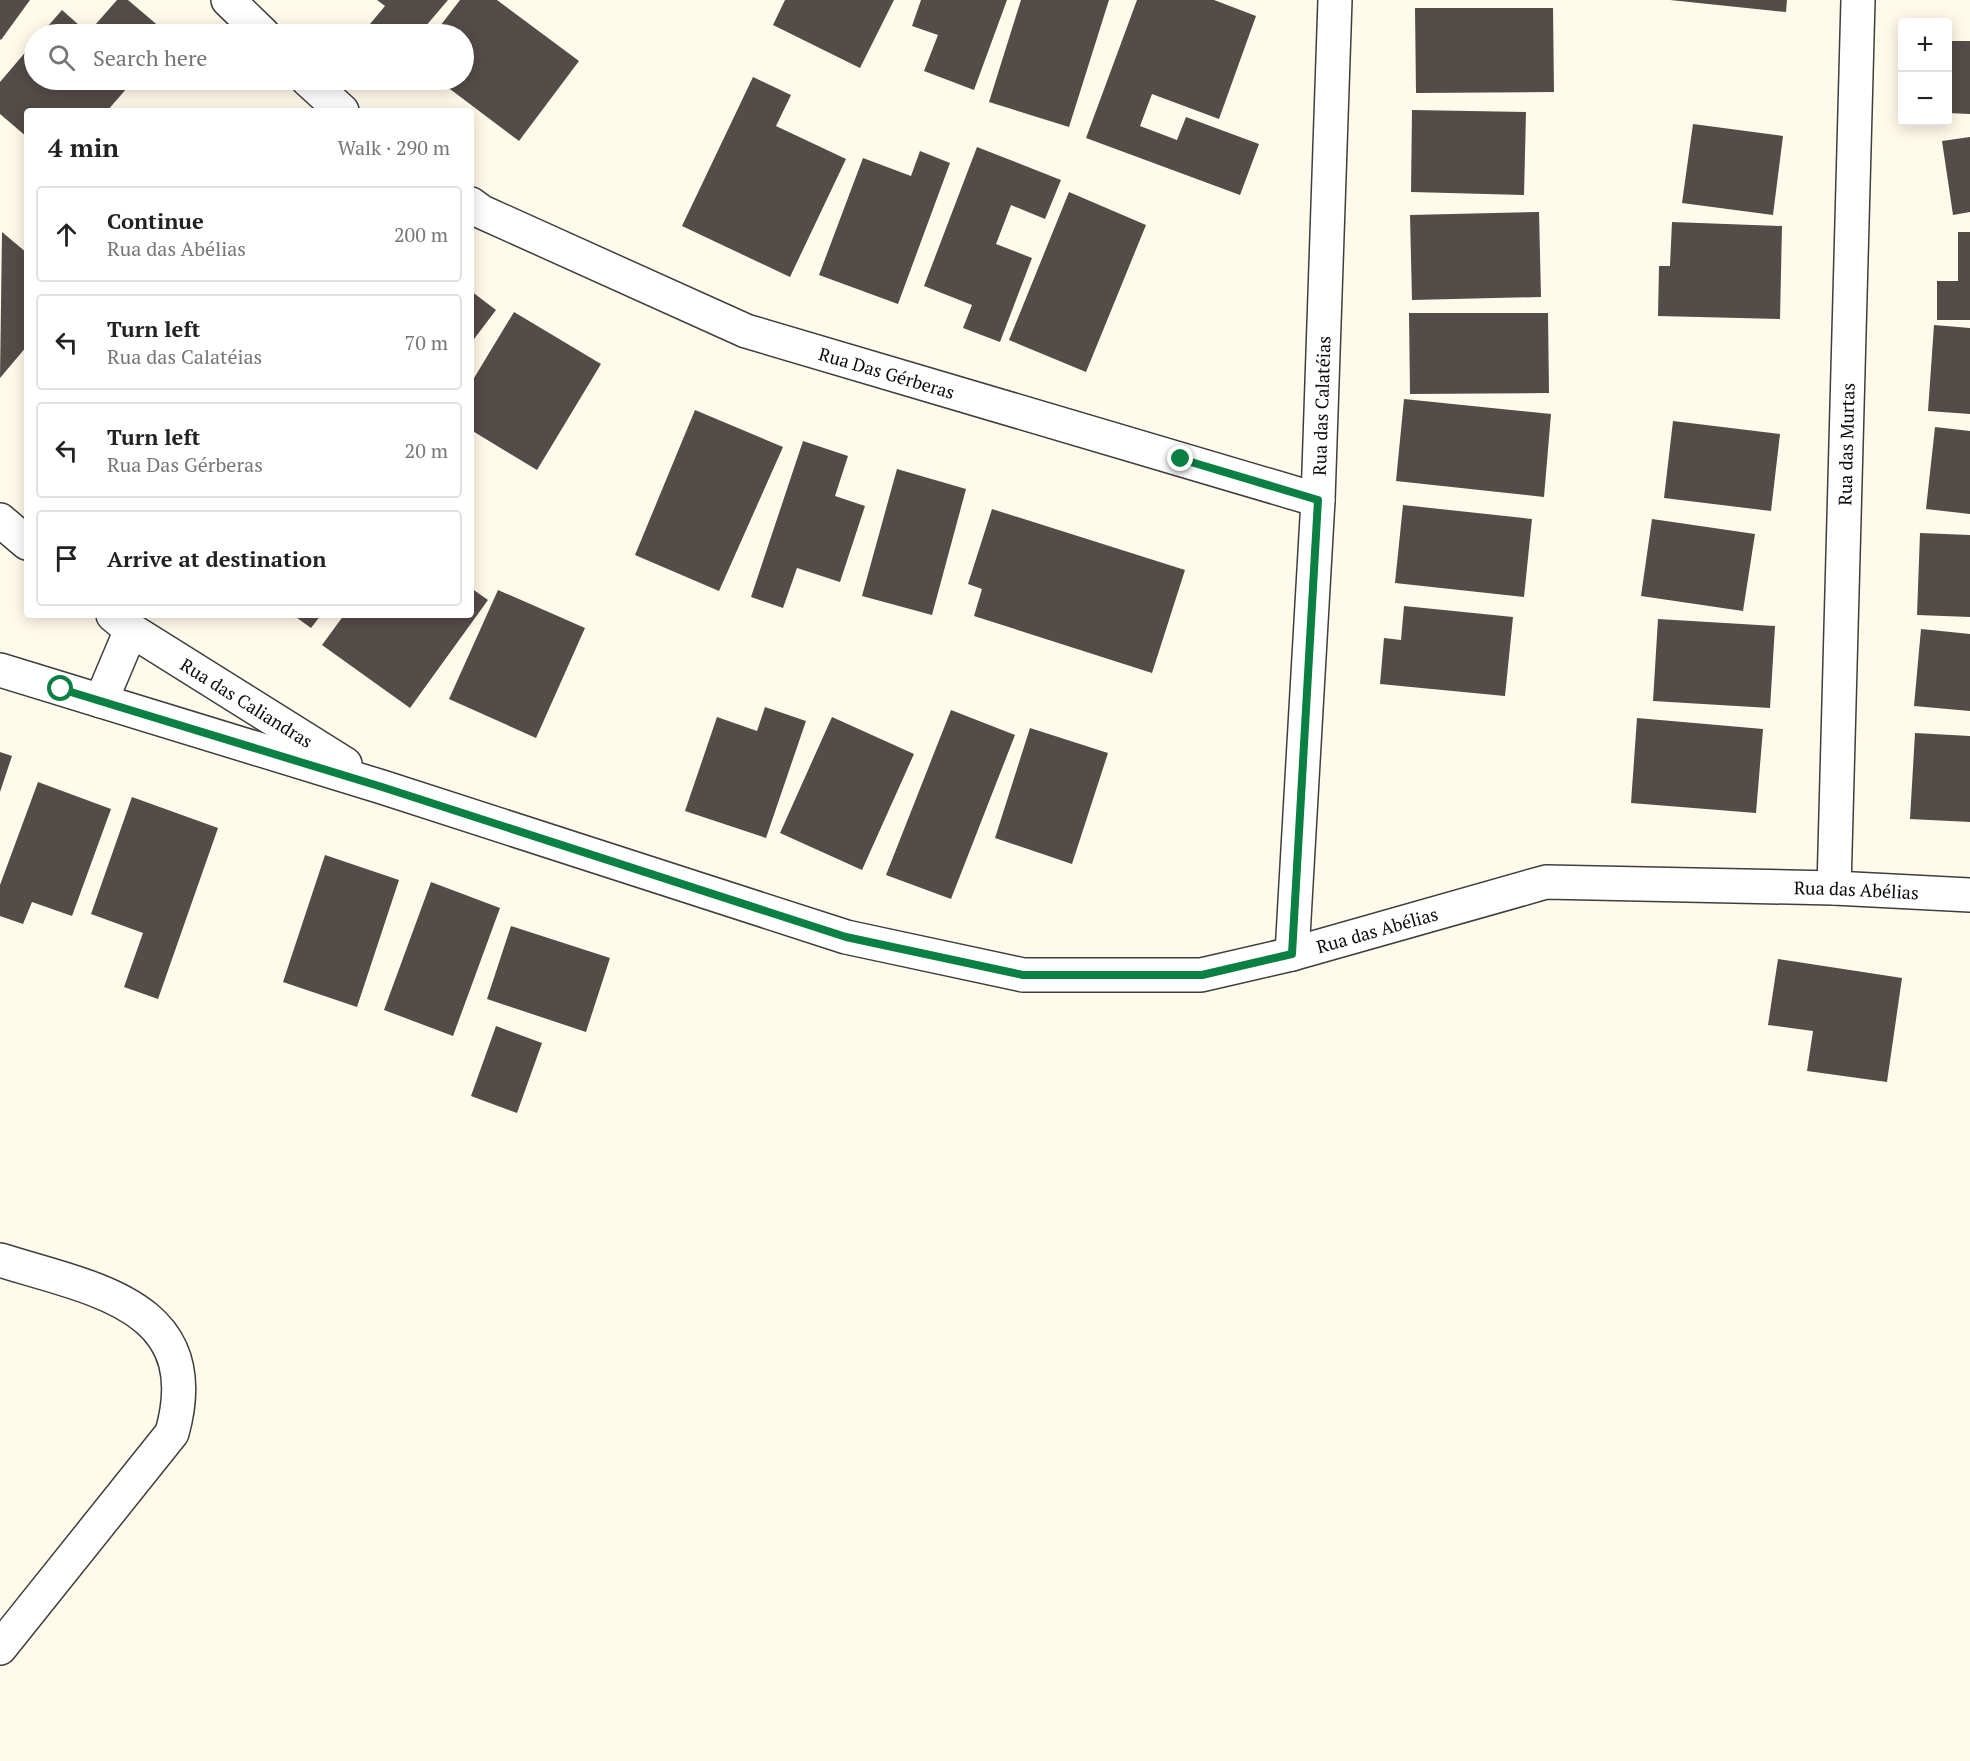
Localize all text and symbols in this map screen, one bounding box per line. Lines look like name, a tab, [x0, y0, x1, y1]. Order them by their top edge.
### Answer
map controls	[1898, 18, 1952, 126]
button: +	[1898, 18, 1952, 72]
search box	[24, 24, 474, 90]
icon: search	[45, 41, 78, 74]
text: Search here	[93, 43, 207, 72]
button: −	[1898, 72, 1952, 126]
text: 4 min	[48, 130, 119, 164]
text: Walk · 290 m	[338, 134, 450, 161]
text: Continue	[107, 206, 204, 235]
icon: ahead	[50, 218, 83, 251]
text: 200 m	[394, 221, 448, 248]
text: Rua das Abélias	[107, 235, 246, 262]
text: Turn left	[107, 314, 200, 343]
icon: left	[50, 326, 83, 359]
text: 70 m	[405, 329, 448, 356]
street label: Rua das Calatéias	[1307, 336, 1336, 476]
street label: Rua Das Gérberas	[816, 341, 958, 404]
text: Rua das Calatéias	[107, 343, 262, 370]
street label: Rua das Murtas	[1832, 382, 1860, 506]
text: Turn left	[107, 422, 200, 451]
icon: left	[50, 434, 83, 467]
text: 20 m	[405, 437, 448, 464]
route end	[1167, 445, 1193, 471]
text: Rua Das Gérberas	[107, 451, 263, 478]
icon: arrive	[50, 542, 83, 575]
text: Arrive at destination	[107, 544, 326, 573]
street label: Rua das Caliandras	[176, 652, 317, 753]
route start	[47, 675, 73, 701]
street label: Rua das Abélias	[1794, 875, 1919, 904]
street label: Rua das Abélias	[1314, 901, 1441, 958]

